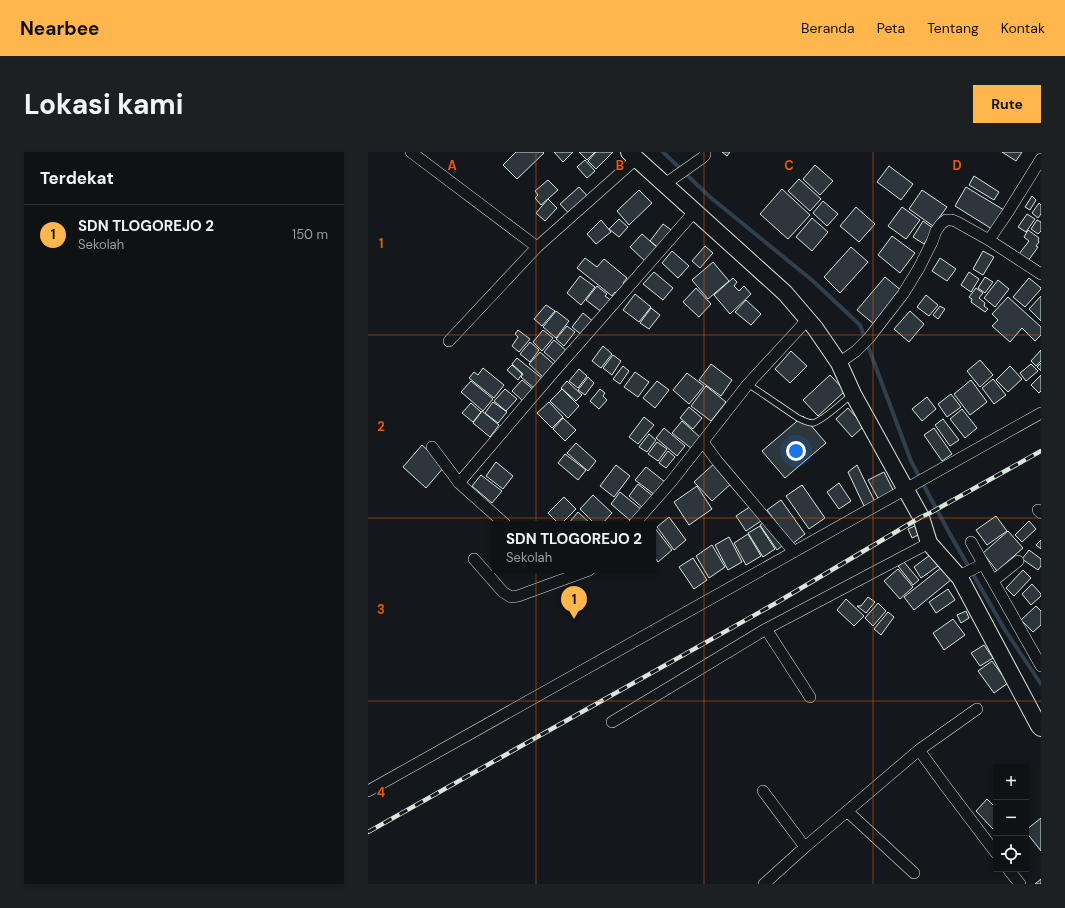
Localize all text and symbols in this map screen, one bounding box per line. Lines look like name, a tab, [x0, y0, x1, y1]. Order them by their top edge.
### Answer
text: Nearbee	[20, 16, 100, 41]
text: Beranda	[801, 19, 855, 37]
text: Peta	[877, 19, 905, 37]
text: Tentang	[927, 19, 979, 37]
text: Kontak	[1001, 19, 1045, 37]
button: Rute	[973, 85, 1041, 123]
text: Lokasi kami	[24, 86, 183, 123]
text: A	[447, 157, 457, 174]
text: B	[616, 157, 624, 174]
text: C	[784, 157, 794, 174]
text: D	[952, 157, 962, 174]
text: Terdekat	[40, 167, 114, 189]
text: SDN TLOGOREJO 2	[78, 216, 214, 236]
text: 1	[51, 226, 55, 243]
text: 150 m	[292, 226, 328, 243]
text: 1	[379, 235, 383, 252]
text: Sekolah	[78, 236, 124, 253]
text: 2	[377, 418, 385, 435]
your location	[786, 441, 806, 461]
popup	[492, 521, 656, 573]
text: SDN TLOGOREJO 2	[506, 529, 642, 549]
text: Sekolah	[506, 549, 552, 566]
pin: 1	[561, 586, 587, 619]
text: 3	[377, 601, 385, 618]
map controls	[993, 764, 1029, 872]
button: +	[993, 764, 1029, 800]
text: 4	[377, 784, 385, 801]
button: −	[993, 800, 1029, 836]
button: locate	[993, 836, 1029, 872]

